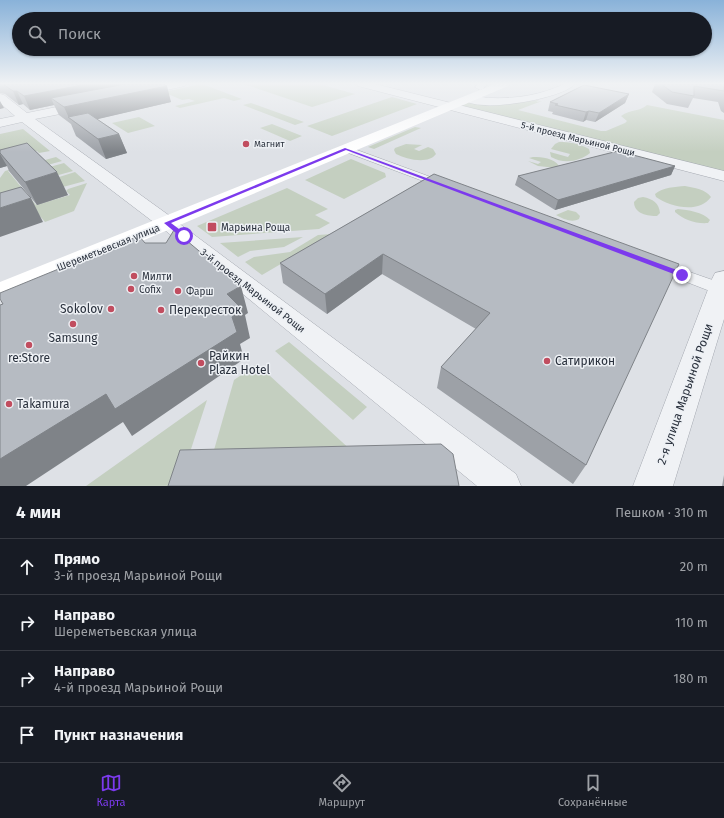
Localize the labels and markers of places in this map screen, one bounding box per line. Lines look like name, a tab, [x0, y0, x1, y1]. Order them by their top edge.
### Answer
marker: Магнит	[241, 139, 251, 149]
place label: Магнит	[254, 139, 285, 149]
marker: Марьина Роща	[206, 221, 218, 233]
place label: Марьина Роща	[221, 222, 290, 234]
marker: Милти	[129, 271, 139, 281]
place label: Милти	[142, 271, 172, 283]
marker: Cofix	[126, 284, 136, 294]
place label: Cofix	[139, 284, 161, 296]
marker: Фарш	[173, 286, 183, 296]
place label: Фарш	[186, 286, 213, 298]
place label: Sokolov	[60, 302, 103, 316]
place label: Перекресток	[169, 303, 242, 317]
marker: Sokolov	[106, 304, 116, 314]
marker: Перекресток	[156, 305, 166, 315]
marker: Samsung	[68, 319, 78, 329]
place label: Samsung	[48, 331, 98, 345]
marker: re:Store	[24, 340, 34, 350]
place label: Райкин Plaza Hotel	[209, 349, 270, 377]
place label: re:Store	[8, 351, 50, 365]
place label: Сатирикон	[555, 354, 615, 368]
marker: Сатирикон	[542, 356, 552, 366]
marker: Райкин Plaza Hotel	[196, 358, 206, 368]
place label: Takamura	[17, 397, 70, 411]
marker: Takamura	[4, 399, 14, 409]

